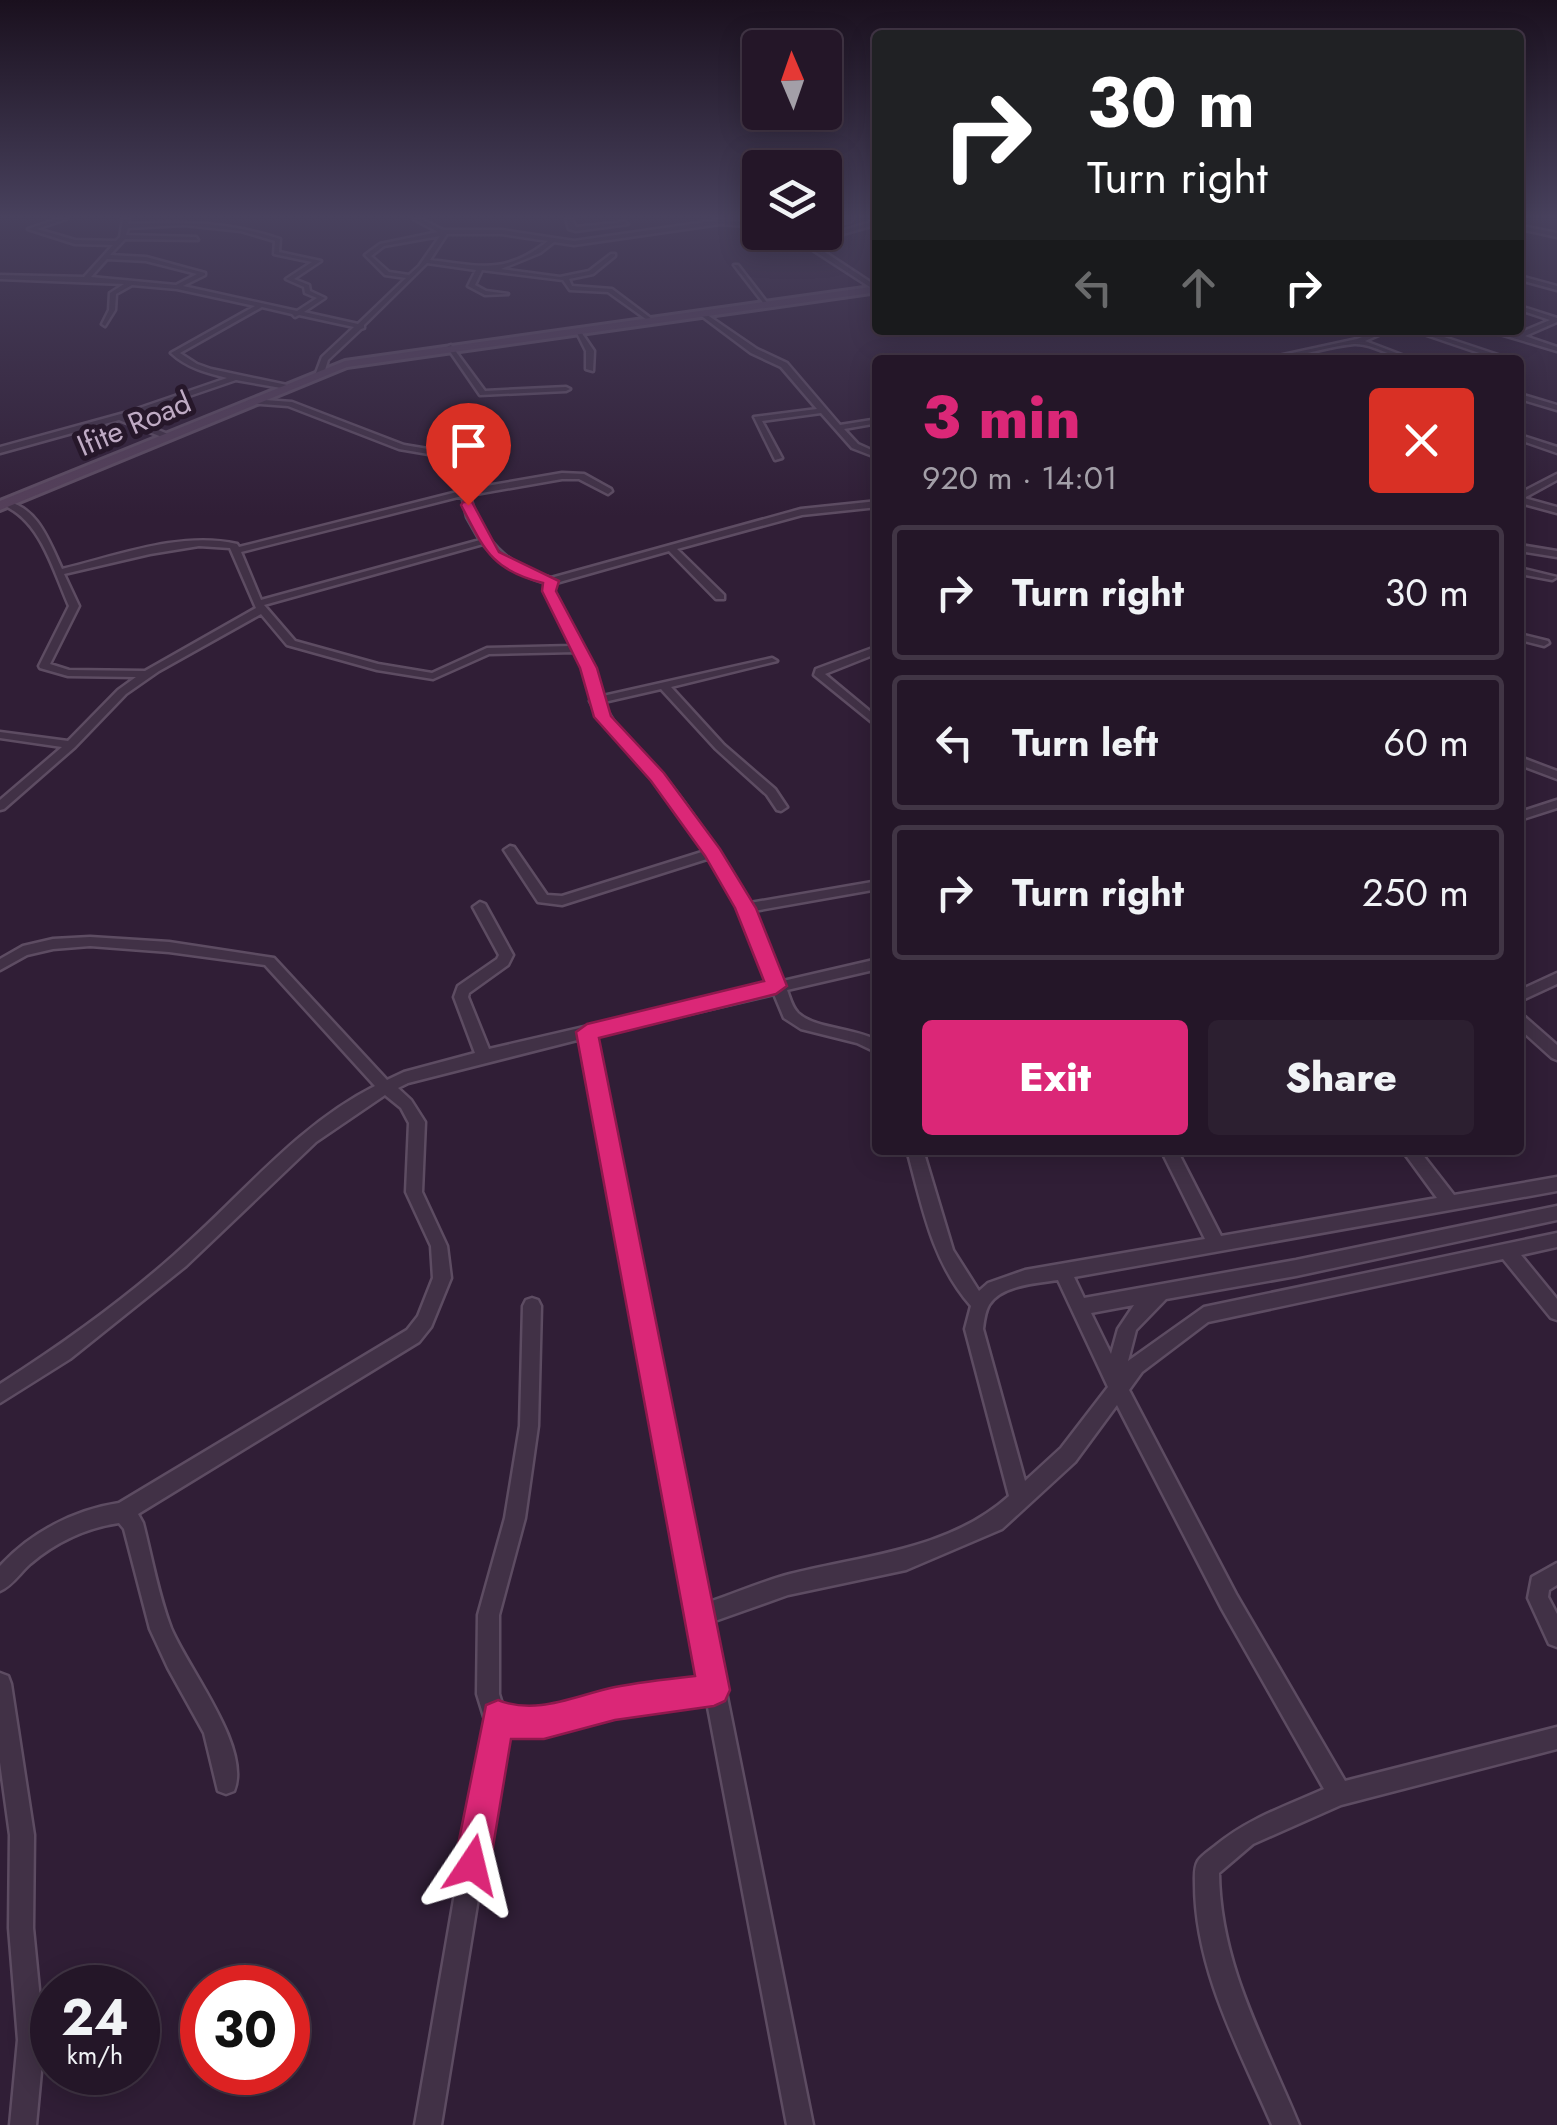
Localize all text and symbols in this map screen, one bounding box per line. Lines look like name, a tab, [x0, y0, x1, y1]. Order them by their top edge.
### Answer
north arrow	[742, 30, 842, 130]
map controls	[742, 30, 842, 250]
text: 30 m	[1087, 52, 1255, 153]
icon: right	[922, 70, 1052, 200]
text: Turn right	[1087, 145, 1268, 210]
button: layers	[742, 150, 842, 250]
icon: left	[1066, 260, 1121, 315]
icon: ahead	[1171, 260, 1226, 315]
icon: right	[1276, 260, 1331, 315]
text: 3 min	[922, 374, 1081, 461]
street label: Ifite Road	[70, 380, 197, 467]
button: close	[1369, 388, 1474, 493]
pin	[426, 403, 511, 506]
icon: arrive	[441, 418, 496, 473]
text: 920 m · 14:01	[922, 455, 1117, 501]
icon: right	[927, 565, 982, 620]
text: Turn right	[1012, 565, 1184, 620]
text: 30 m	[1384, 565, 1469, 620]
icon: left	[927, 715, 982, 770]
text: Turn left	[1012, 715, 1158, 770]
text: 60 m	[1383, 715, 1469, 770]
icon: right	[927, 865, 982, 920]
text: Turn right	[1012, 865, 1184, 920]
text: 250 m	[1362, 865, 1469, 920]
button: Exit	[922, 1020, 1188, 1135]
button: Share	[1208, 1020, 1474, 1135]
position arrow	[420, 1813, 524, 1917]
speed limit sign: 30	[180, 1965, 310, 2095]
text: 24	[61, 1981, 129, 2054]
text: km/h	[67, 2037, 123, 2073]

